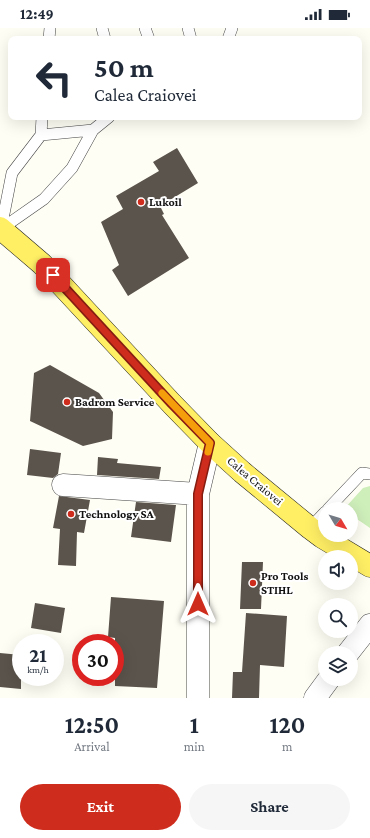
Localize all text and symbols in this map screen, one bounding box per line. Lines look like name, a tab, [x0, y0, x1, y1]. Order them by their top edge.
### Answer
text: 12:49	[20, 6, 54, 22]
icon: left	[28, 52, 80, 104]
text: 50 m	[94, 52, 154, 83]
text: Calea Craiovei	[94, 85, 197, 105]
place label: Lukoil	[149, 195, 182, 209]
marker: Lukoil	[136, 197, 146, 207]
pin	[36, 258, 70, 292]
icon: arrive	[42, 264, 64, 286]
place label: Badrom Service	[75, 395, 155, 409]
marker: Badrom Service	[62, 397, 72, 407]
street label: Calea Craiovei	[224, 454, 286, 508]
north arrow	[318, 502, 358, 542]
map controls	[318, 502, 358, 686]
place label: Technology SA	[79, 507, 155, 521]
marker: Technology SA	[66, 509, 76, 519]
button: sound	[318, 550, 358, 590]
place label: Pro Tools STIHL	[261, 569, 308, 597]
marker: Pro Tools STIHL	[248, 578, 258, 588]
position arrow	[177, 583, 219, 625]
button: search	[318, 598, 358, 638]
speed limit sign: 30	[72, 634, 124, 686]
text: 21	[29, 644, 47, 666]
button: layers	[318, 646, 358, 686]
text: km/h	[27, 664, 49, 675]
text: 12:50	[65, 711, 119, 738]
text: 1	[190, 711, 199, 738]
text: 120	[269, 711, 305, 738]
text: Arrival	[74, 739, 110, 754]
text: min	[184, 739, 205, 754]
text: m	[282, 739, 293, 754]
button: Exit	[20, 784, 181, 830]
button: Share	[189, 784, 350, 830]

